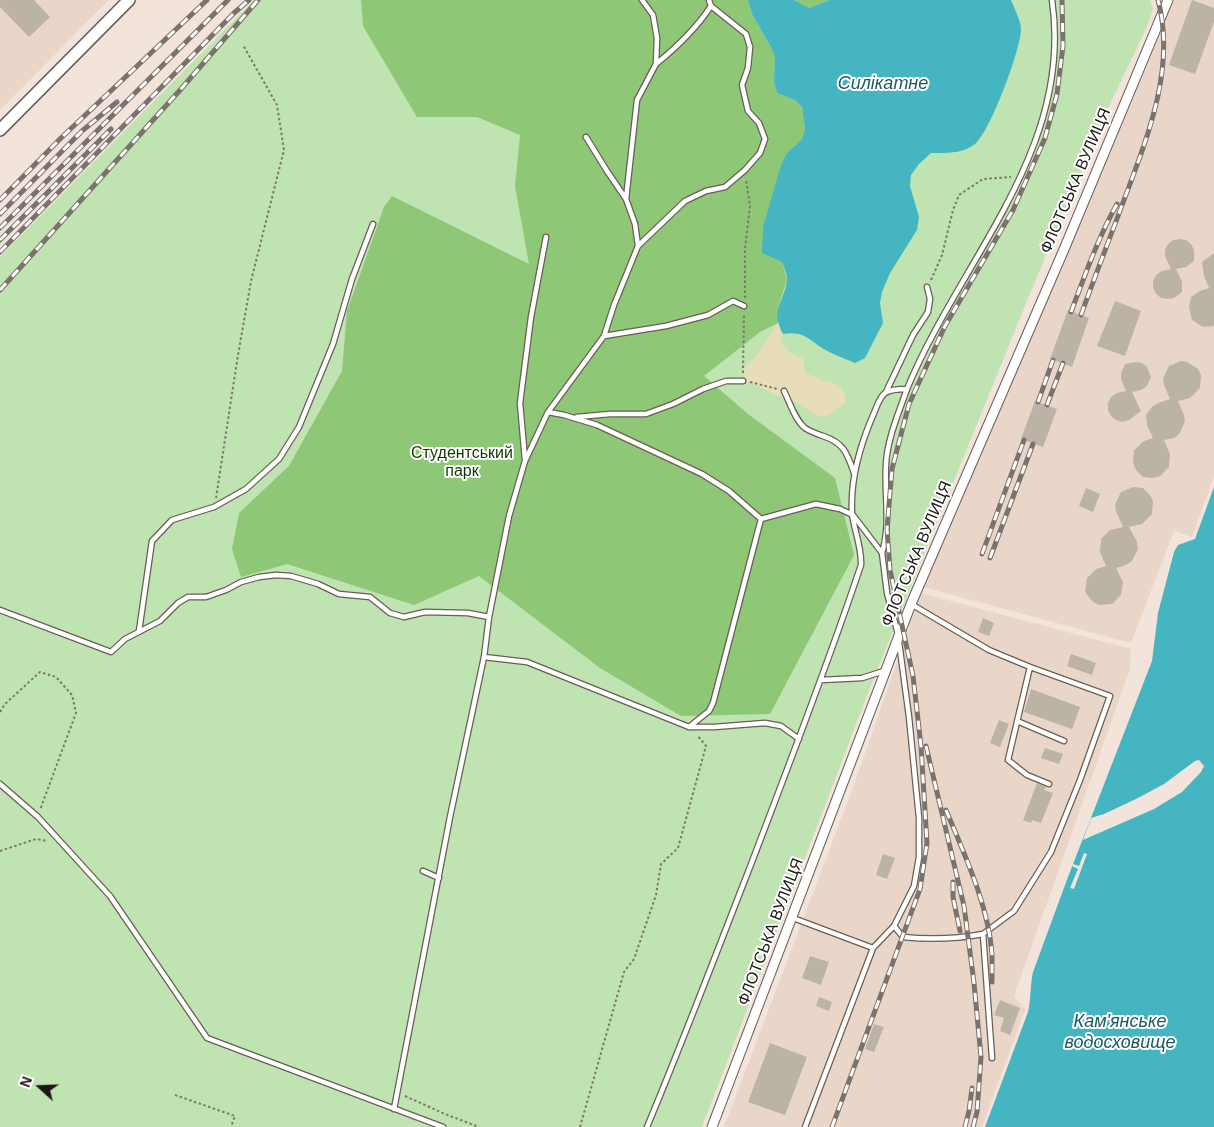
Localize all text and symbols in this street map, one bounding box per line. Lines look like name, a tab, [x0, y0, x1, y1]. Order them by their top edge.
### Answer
water label: Силікатне	[838, 73, 928, 95]
street label: ФЛОТСЬКА ВУЛИЦЯ	[1037, 105, 1115, 257]
park label: Студентський парк	[411, 444, 513, 482]
street label: ФЛОТСЬКА ВУЛИЦЯ	[878, 478, 956, 630]
street label: ФЛОТСЬКА ВУЛИЦЯ	[734, 856, 808, 1008]
water label: Кам'янське водосховище	[1064, 1011, 1176, 1054]
north arrow	[15, 1062, 65, 1112]
text: N	[17, 1074, 35, 1089]

